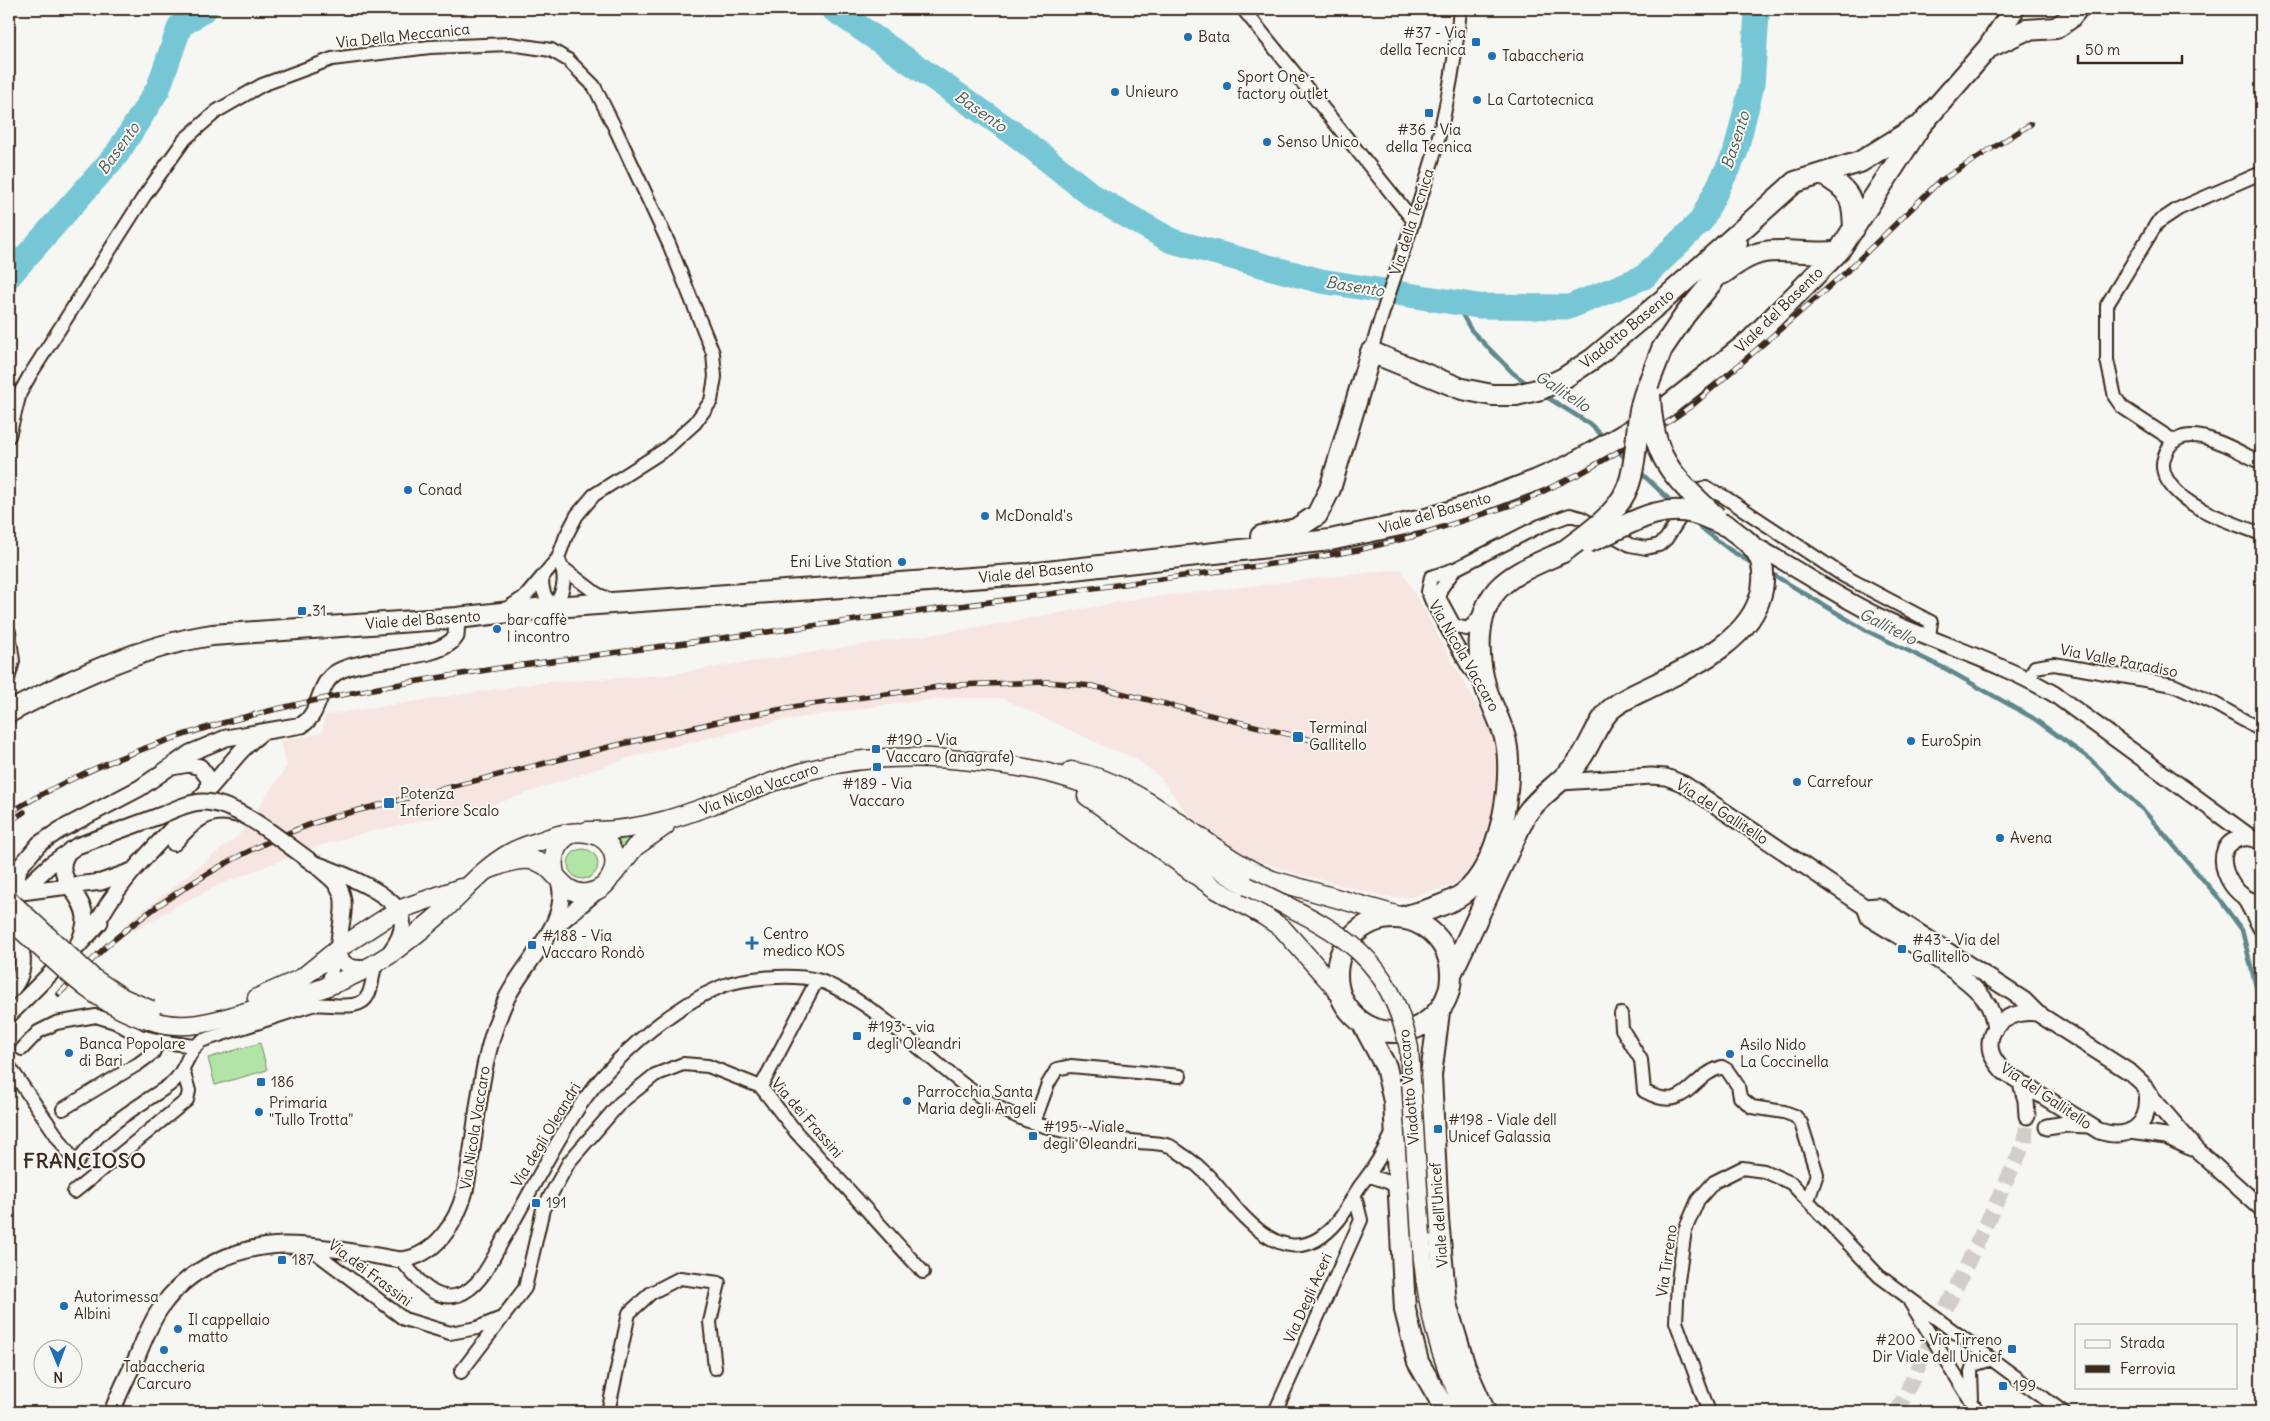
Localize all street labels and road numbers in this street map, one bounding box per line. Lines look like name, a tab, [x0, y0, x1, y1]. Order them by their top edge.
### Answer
street label: Via Della Meccanica	[335, 19, 471, 52]
street label: Via della Tecnica	[1385, 166, 1438, 278]
street label: Viale del Basento	[1731, 263, 1827, 357]
street label: Viadotto Basento	[1576, 285, 1678, 372]
street label: Viale del Basento	[1377, 487, 1493, 538]
street label: Viale del Basento	[978, 556, 1094, 587]
street label: Via Nicola Vaccaro	[1425, 597, 1504, 715]
street label: Viale del Basento	[365, 606, 481, 633]
street label: Via Valle Paradiso	[2059, 640, 2180, 681]
street label: Via Nicola Vaccaro	[697, 758, 821, 819]
street label: Via del Gallitello	[1673, 775, 1772, 848]
street label: Viadotto Vaccaro	[1394, 1029, 1423, 1146]
street label: Via del Gallitello	[1997, 1058, 2096, 1133]
street label: Via Nicola Vaccaro	[455, 1065, 494, 1191]
street label: Via dei Frassini	[767, 1074, 847, 1162]
street label: Via degli Oleandri	[507, 1079, 584, 1191]
street label: Viale dell'Unicef	[1425, 1161, 1452, 1268]
street label: Via Tirreno	[1652, 1223, 1681, 1298]
street label: Via dei Frassini	[325, 1235, 416, 1310]
street label: Via Degli Aceri	[1279, 1250, 1336, 1346]

